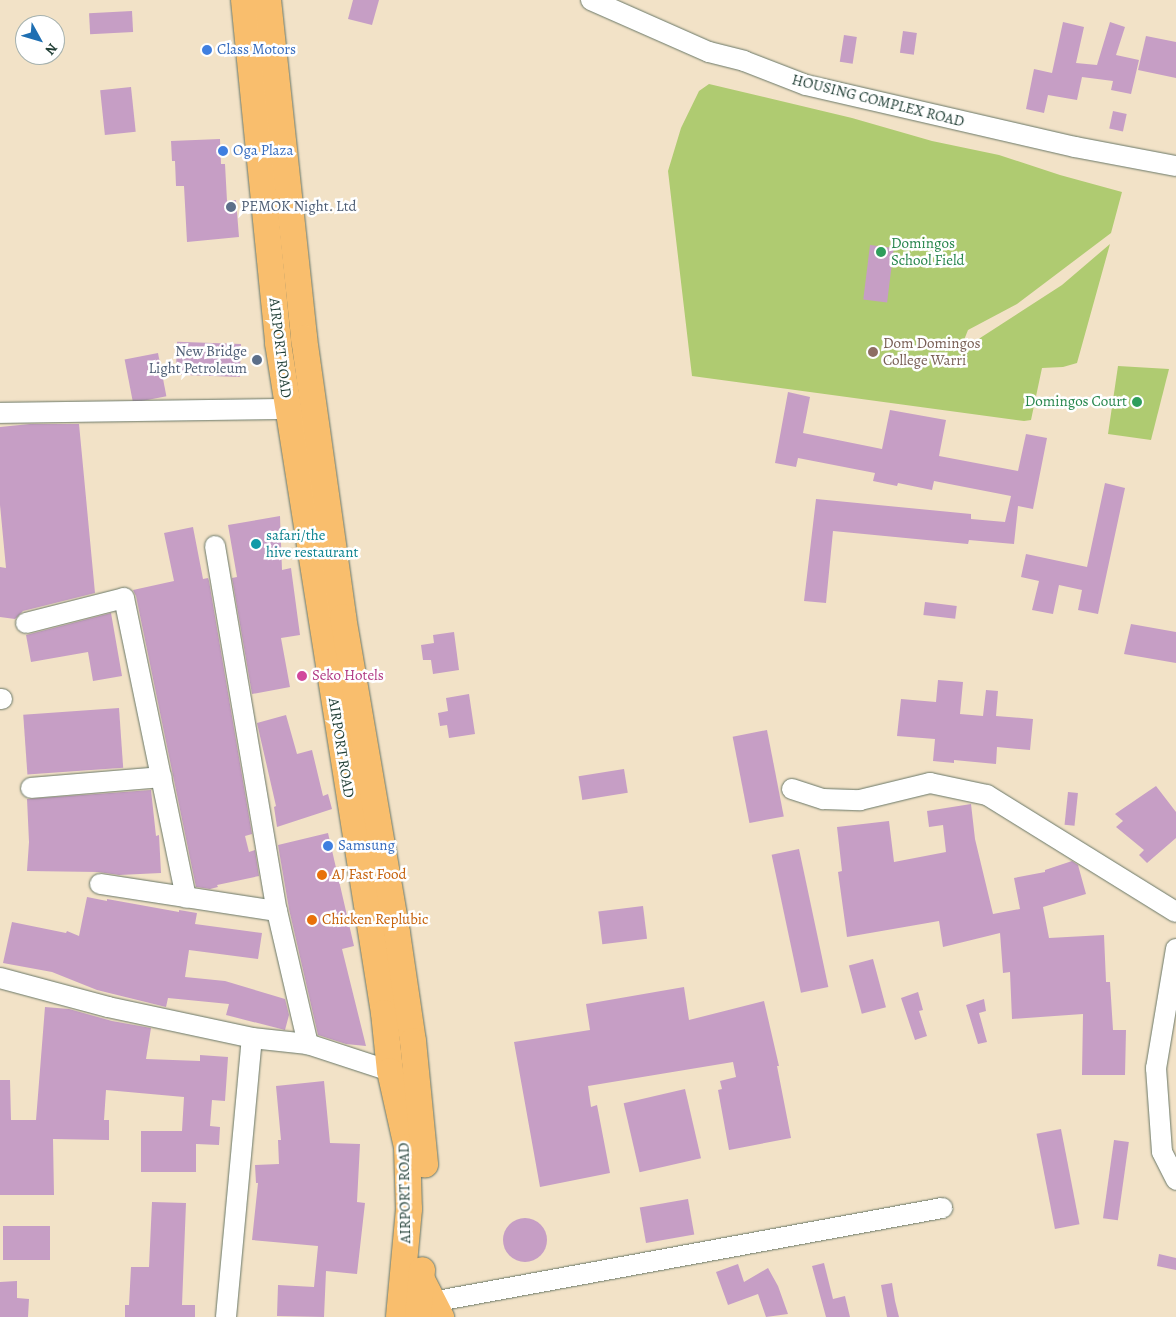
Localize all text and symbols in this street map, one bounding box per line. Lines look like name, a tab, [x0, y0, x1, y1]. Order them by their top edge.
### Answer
north arrow	[15, 15, 65, 65]
text: N	[41, 39, 62, 59]
place label: Class Motors	[217, 41, 296, 59]
marker: Class Motors	[201, 44, 213, 56]
street label: HOUSING COMPLEX ROAD	[790, 71, 966, 131]
place label: Oga Plaza	[233, 142, 293, 160]
marker: Oga Plaza	[217, 145, 229, 157]
place label: PEMOK Night. Ltd	[241, 198, 357, 216]
marker: PEMOK Night. Ltd	[225, 201, 237, 213]
place label: Domingos School Field	[891, 234, 965, 269]
marker: Domingos School Field	[875, 246, 887, 258]
street label: AIRPORT ROAD	[265, 297, 295, 399]
place label: Dom Domingos College Warri	[883, 334, 980, 369]
place label: New Bridge Light Petroleum	[148, 342, 247, 377]
marker: Dom Domingos College Warri	[867, 346, 879, 358]
marker: New Bridge Light Petroleum	[251, 354, 263, 366]
place label: Domingos Court	[1025, 393, 1127, 411]
marker: Domingos Court	[1131, 396, 1143, 408]
place label: safari/the hive restaurant	[266, 526, 359, 561]
marker: safari/the hive restaurant	[250, 538, 262, 550]
place label: Seko Hotels	[312, 667, 384, 685]
marker: Seko Hotels	[296, 670, 308, 682]
street label: AIRPORT ROAD	[324, 697, 358, 799]
place label: Samsung	[338, 837, 395, 855]
marker: Samsung	[322, 840, 334, 852]
place label: AJ Fast Food	[332, 866, 406, 884]
marker: AJ Fast Food	[316, 869, 328, 881]
place label: Chicken Replubic	[322, 911, 428, 929]
marker: Chicken Replubic	[306, 914, 318, 926]
street label: AIRPORT ROAD	[395, 1142, 415, 1244]

